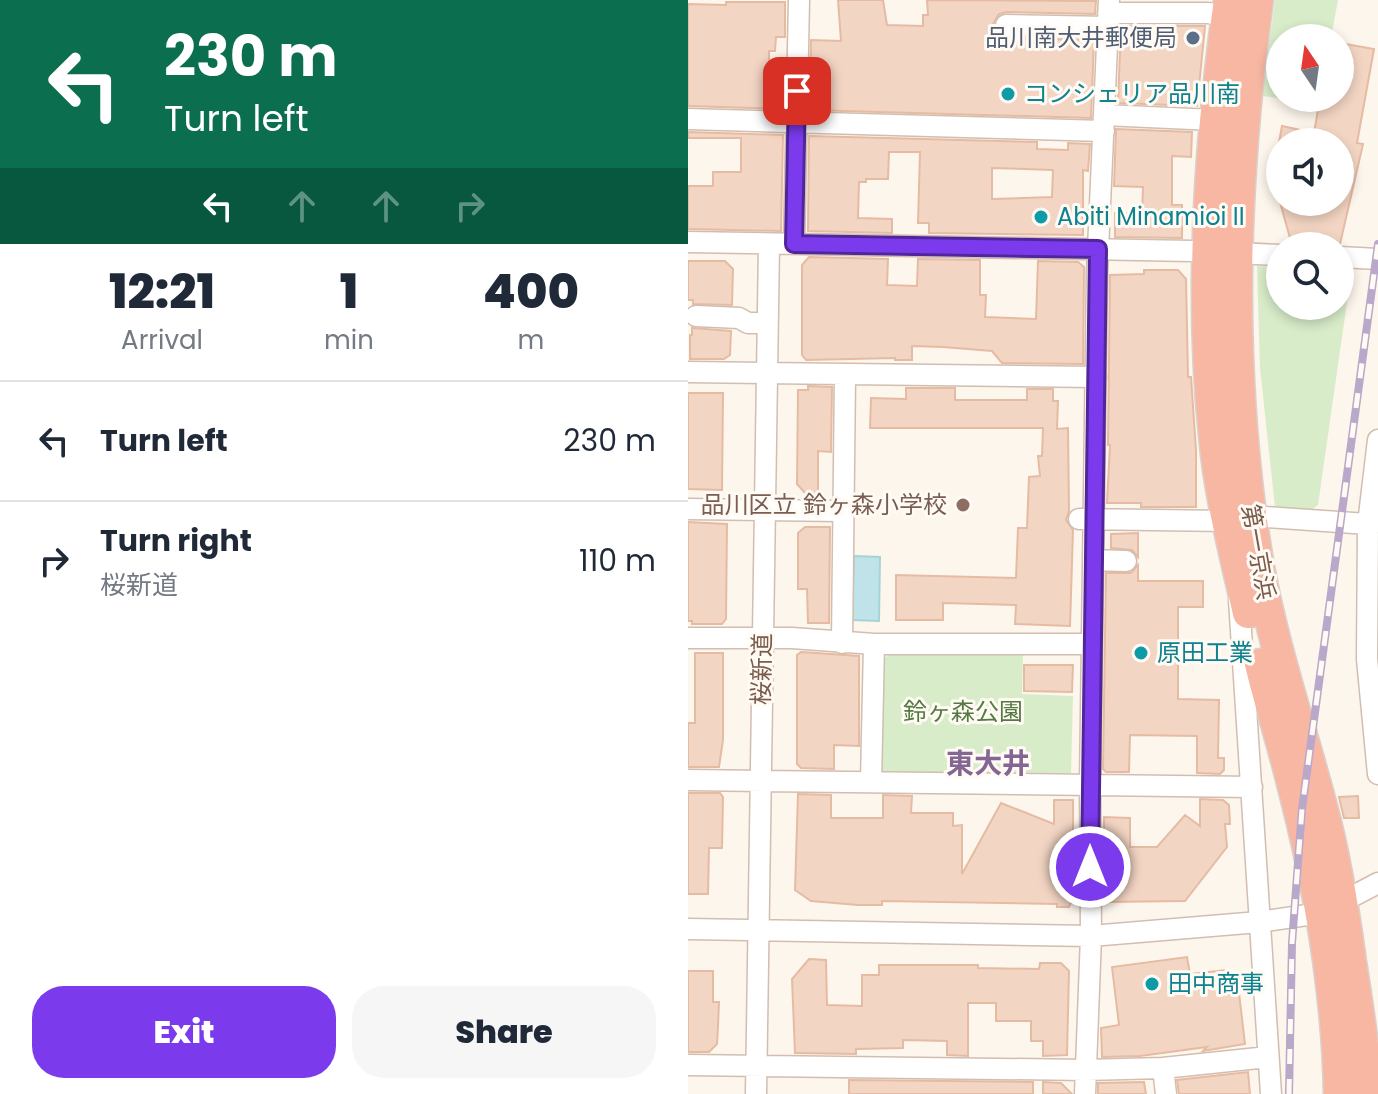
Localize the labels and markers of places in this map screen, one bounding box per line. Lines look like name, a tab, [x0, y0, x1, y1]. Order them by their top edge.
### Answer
place label: 品川南大井郵便局	[985, 21, 1177, 54]
marker: 品川南大井郵便局	[1184, 29, 1202, 47]
pin	[763, 57, 831, 125]
place label: コンシェリア品川南	[1024, 77, 1240, 110]
marker: コンシェリア品川南	[999, 85, 1017, 103]
place label: Abiti Minamioi II	[1057, 200, 1245, 233]
marker: Abiti Minamioi II	[1032, 208, 1050, 226]
place label: 品川区立 鈴ヶ森小学校	[701, 488, 947, 521]
marker: 品川区立 鈴ヶ森小学校	[954, 496, 972, 514]
place label: 原田工業	[1157, 636, 1253, 669]
marker: 原田工業	[1132, 644, 1150, 662]
place label: 田中商事	[1168, 967, 1264, 1000]
marker: 田中商事	[1143, 975, 1161, 993]

